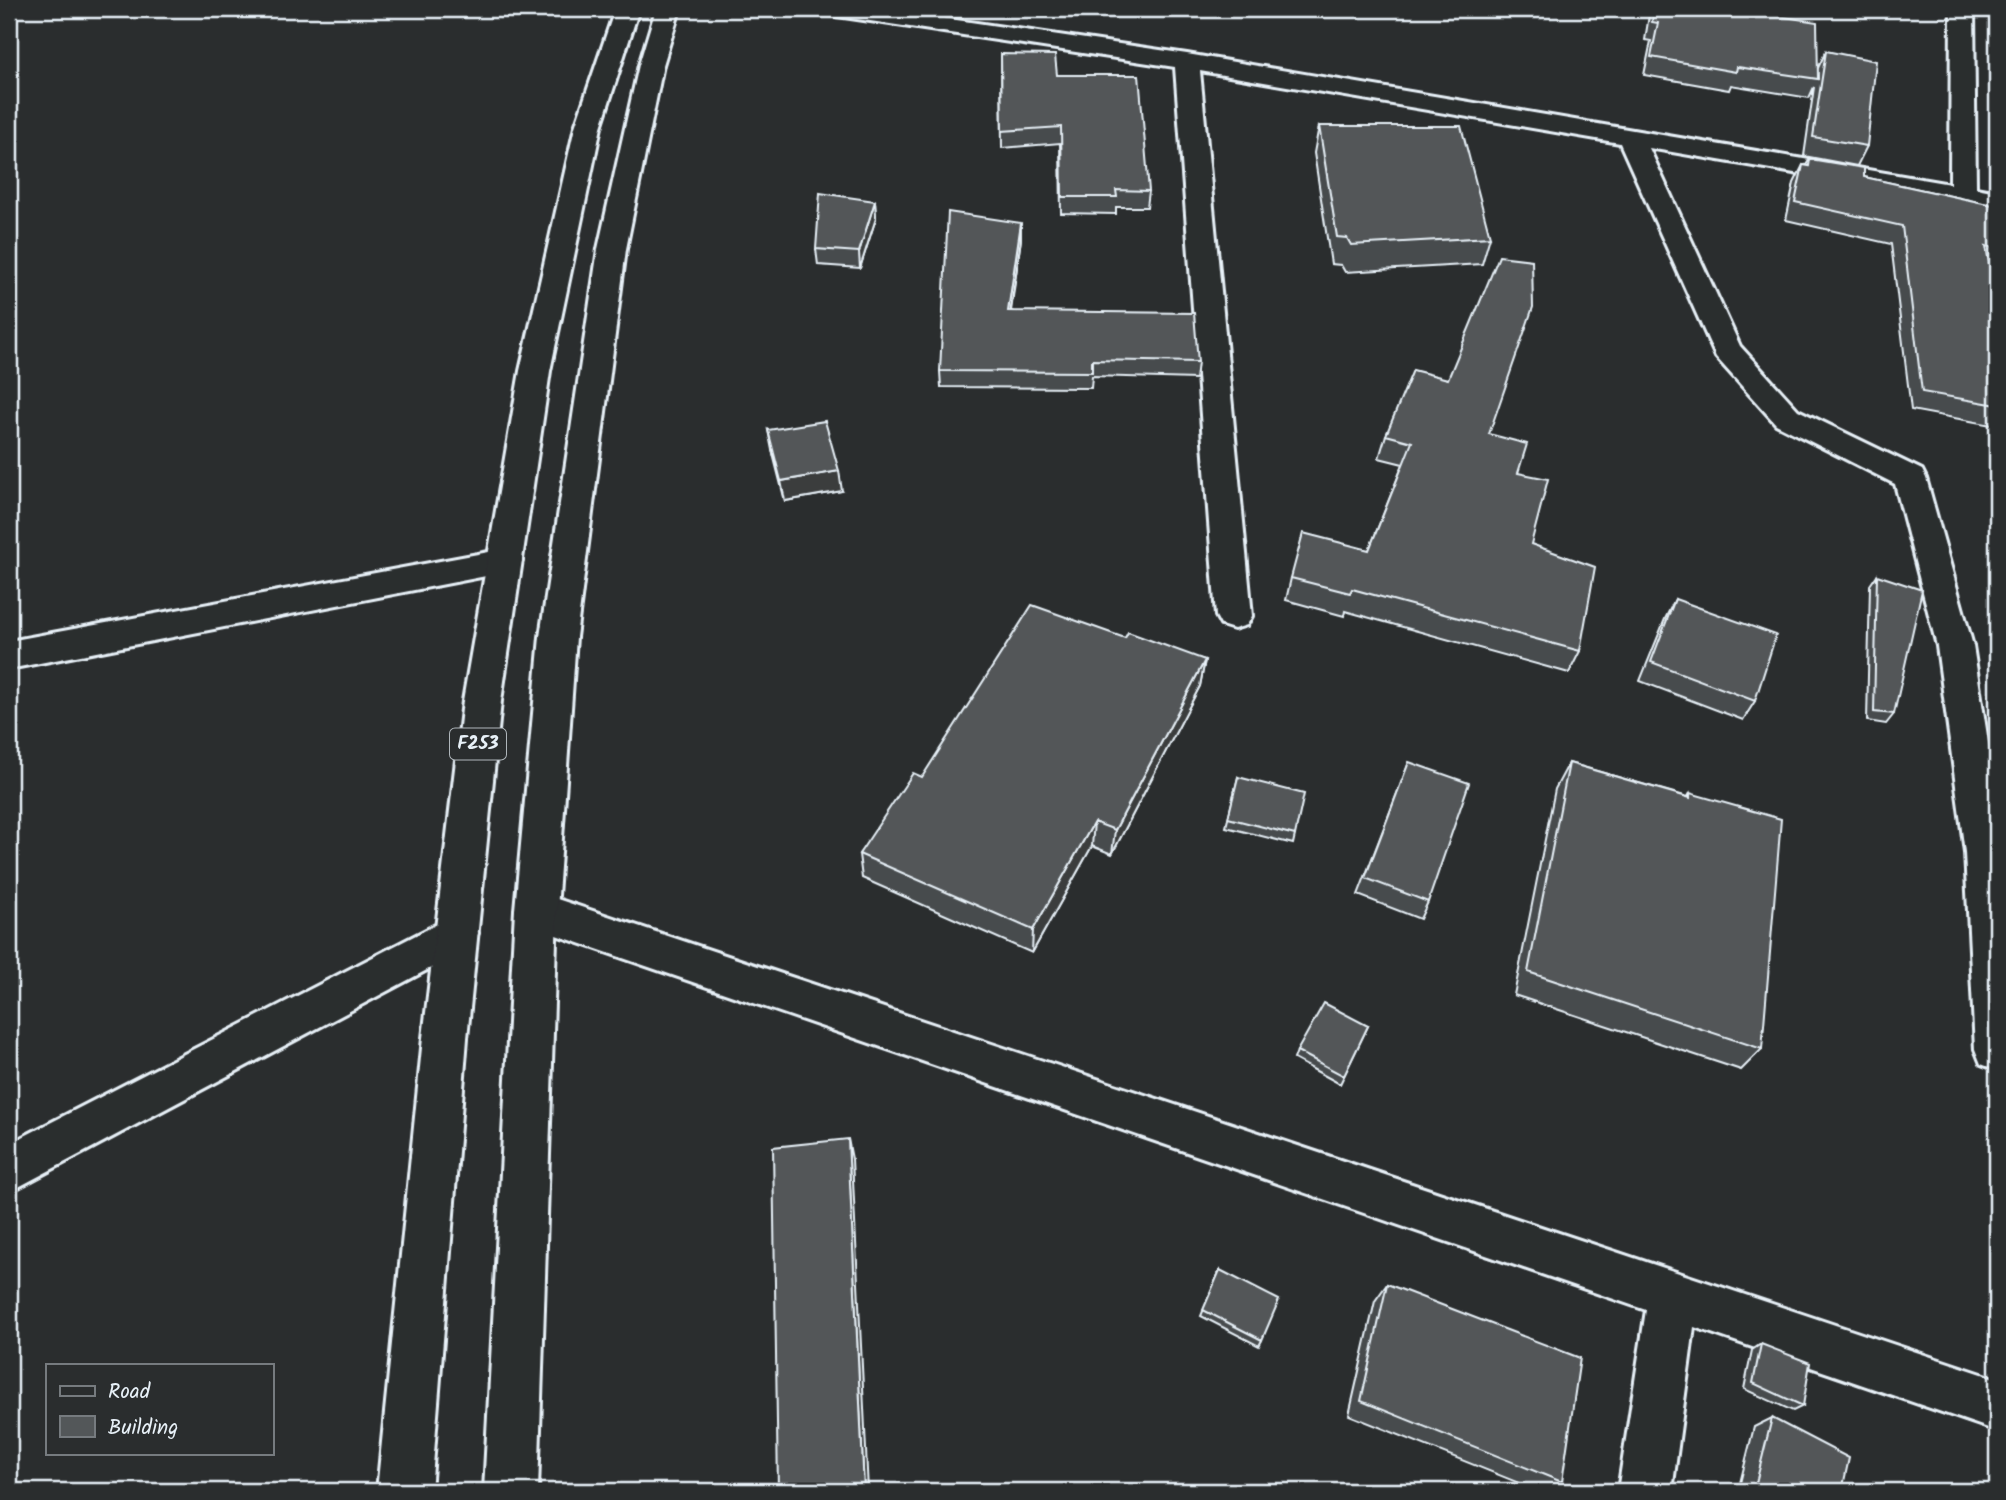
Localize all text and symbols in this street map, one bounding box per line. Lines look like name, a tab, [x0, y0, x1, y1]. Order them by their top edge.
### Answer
road number: F253	[450, 729, 506, 760]
legend	[46, 1364, 273, 1454]
text: Road	[108, 1376, 151, 1409]
text: Building	[108, 1412, 178, 1445]

